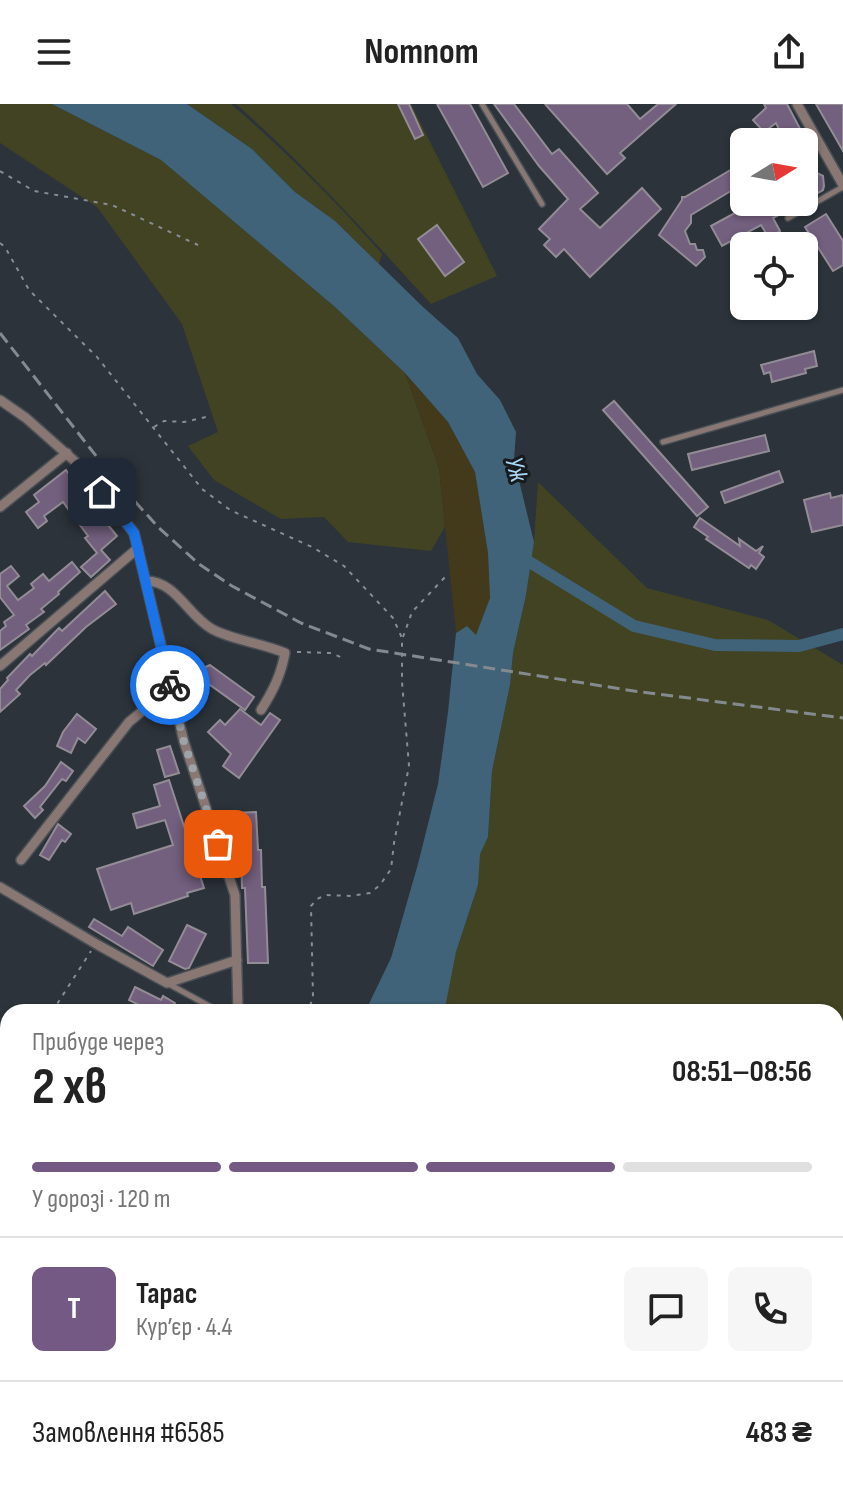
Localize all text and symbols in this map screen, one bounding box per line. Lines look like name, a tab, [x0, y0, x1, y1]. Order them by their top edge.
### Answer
icon: menu	[32, 30, 76, 74]
icon: share	[767, 30, 811, 74]
text: Nomnom	[364, 31, 479, 74]
north arrow	[730, 128, 818, 216]
map controls	[730, 128, 818, 320]
button: locate	[730, 232, 818, 320]
water label: Уж	[497, 454, 534, 486]
pin	[68, 458, 136, 526]
icon: home	[80, 470, 124, 514]
courier	[130, 645, 210, 725]
icon: bike	[148, 663, 192, 707]
pin	[184, 810, 252, 878]
icon: bag	[196, 822, 240, 866]
text: Прибуде через	[32, 1027, 164, 1058]
text: 08:51–08:56	[672, 1054, 812, 1090]
text: 2 хв	[32, 1056, 107, 1119]
text: У дорозі · 120 m	[32, 1184, 170, 1215]
button: chat	[624, 1267, 708, 1351]
button: phone	[728, 1267, 812, 1351]
text: Тарас	[136, 1276, 197, 1312]
text: Т	[67, 1291, 81, 1327]
text: Кур’єр · 4.4	[136, 1312, 232, 1343]
text: Замовлення #6585	[32, 1415, 225, 1451]
text: 483 ₴	[746, 1415, 812, 1451]

